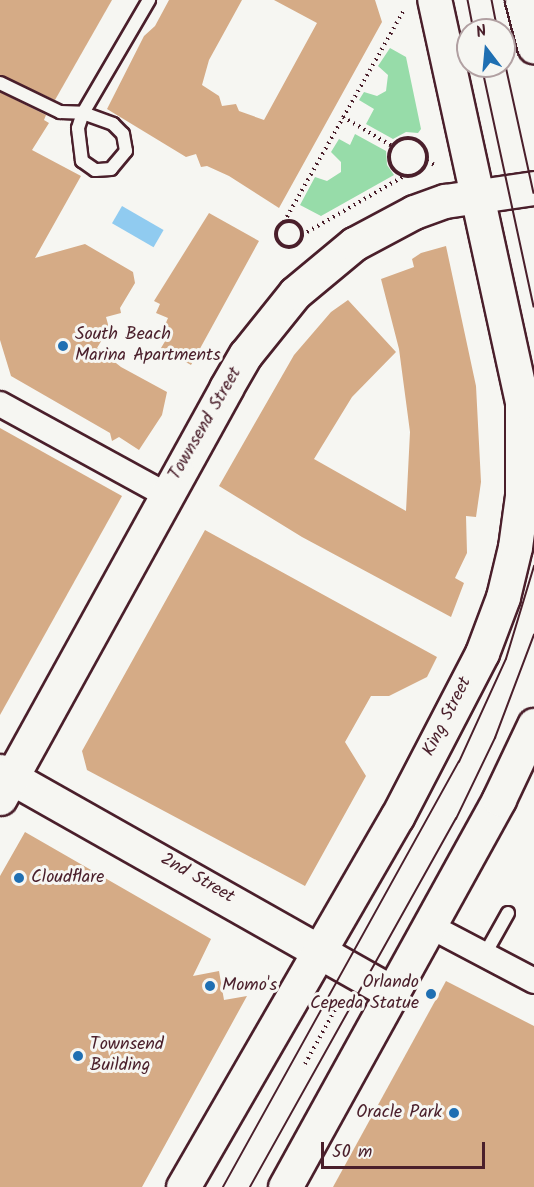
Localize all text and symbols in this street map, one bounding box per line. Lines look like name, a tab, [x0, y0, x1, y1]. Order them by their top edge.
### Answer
north arrow	[456, 18, 516, 78]
text: N	[473, 19, 490, 46]
place label: South Beach Marina Apartments	[75, 325, 221, 368]
marker: South Beach Marina Apartments	[56, 339, 70, 353]
street label: Townsend Street	[165, 364, 247, 484]
street label: King Street	[419, 674, 477, 760]
street label: 2nd Street	[156, 849, 238, 909]
place label: Cloudflare	[31, 867, 104, 889]
marker: Cloudflare	[12, 871, 26, 885]
place label: Orlando Cepeda Statue	[310, 973, 419, 1016]
place label: Momo's	[222, 975, 277, 997]
marker: Momo's	[203, 979, 217, 993]
marker: Orlando Cepeda Statue	[424, 987, 438, 1001]
place label: Townsend Building	[90, 1035, 164, 1078]
marker: Townsend Building	[71, 1049, 85, 1063]
place label: Oracle Park	[356, 1102, 442, 1124]
marker: Oracle Park	[447, 1106, 461, 1120]
scale bar	[324, 1130, 488, 1168]
text: 50 m	[332, 1138, 372, 1167]

